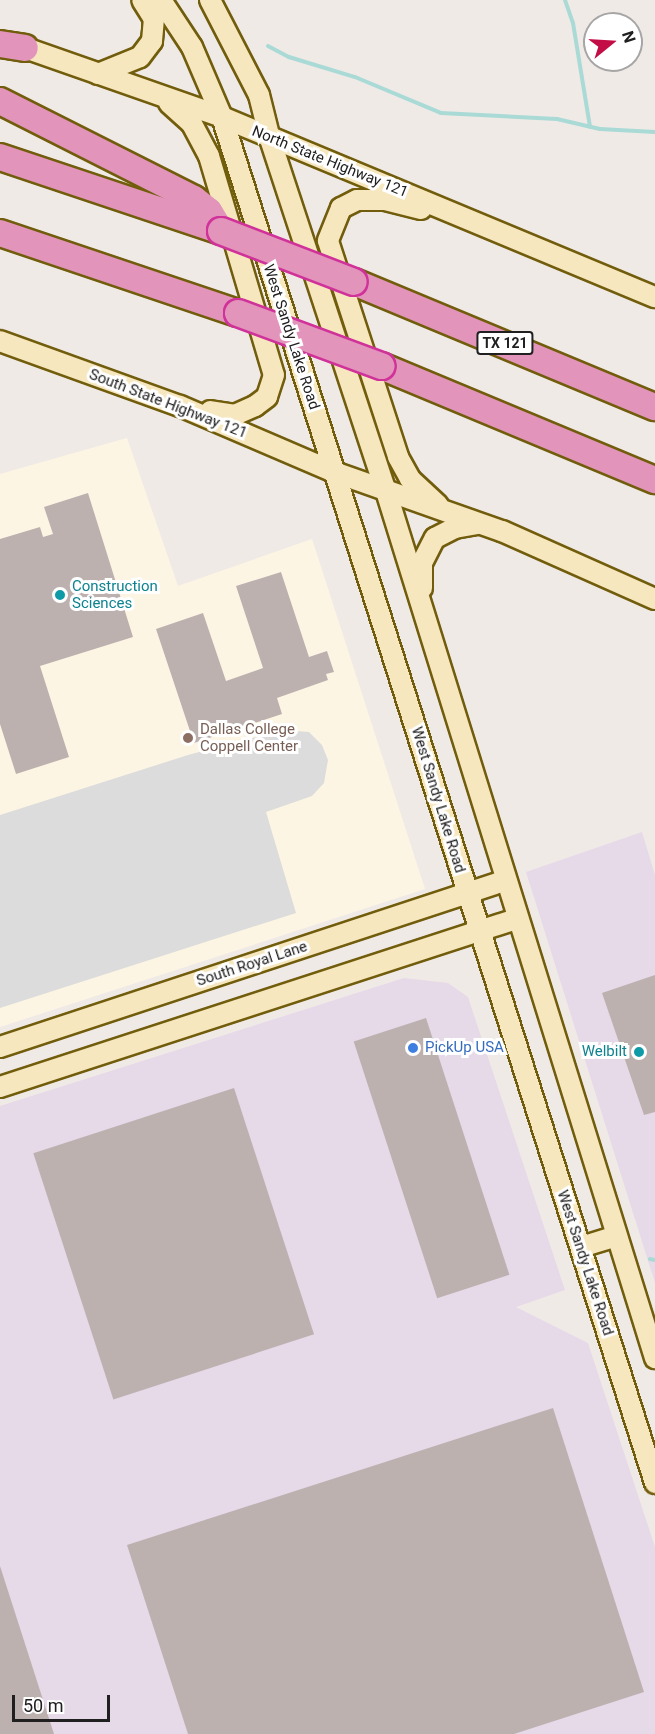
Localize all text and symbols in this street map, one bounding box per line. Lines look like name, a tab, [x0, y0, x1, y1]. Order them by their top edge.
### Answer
north arrow	[583, 12, 643, 72]
text: N	[618, 29, 639, 45]
street label: North State Highway 121	[249, 122, 411, 202]
street label: West Sandy Lake Road	[259, 262, 323, 412]
road number: TX 121	[475, 332, 535, 354]
street label: South State Highway 121	[87, 366, 249, 442]
place label: Construction Sciences	[72, 577, 158, 612]
marker: Construction Sciences	[53, 588, 67, 602]
place label: Dallas College Coppell Center	[200, 720, 298, 755]
street label: West Sandy Lake Road	[407, 725, 469, 875]
marker: Dallas College Coppell Center	[181, 731, 195, 745]
street label: South Royal Lane	[194, 938, 310, 990]
place label: PickUp USA	[425, 1039, 504, 1057]
marker: PickUp USA	[406, 1041, 420, 1055]
place label: Welbilt	[582, 1043, 627, 1061]
marker: Welbilt	[632, 1045, 646, 1059]
street label: West Sandy Lake Road	[553, 1188, 617, 1338]
scale bar	[15, 1683, 112, 1721]
text: 50 m	[23, 1695, 63, 1716]

